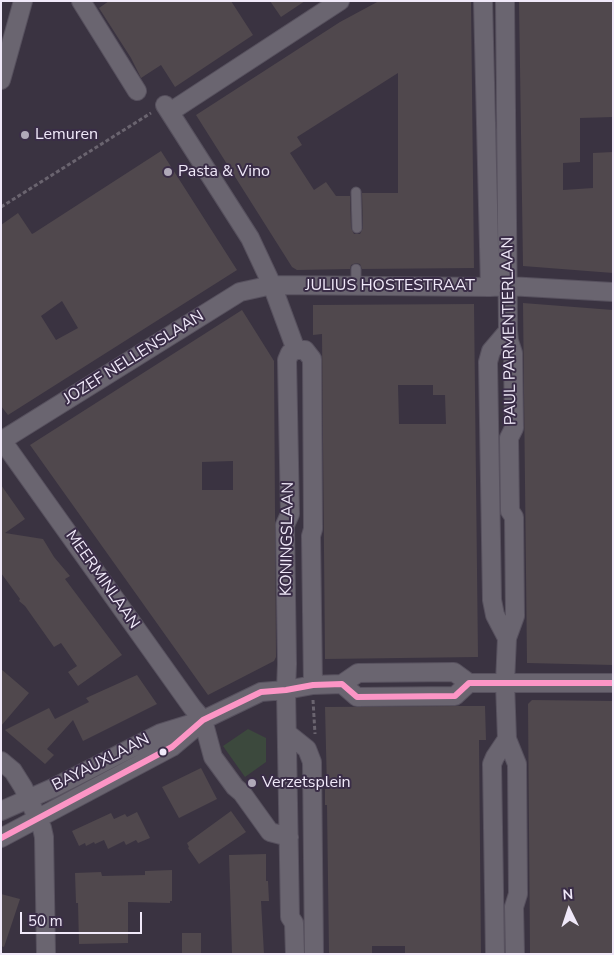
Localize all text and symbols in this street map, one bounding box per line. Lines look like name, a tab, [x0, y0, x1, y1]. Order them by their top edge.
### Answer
place label: Lemuren	[35, 125, 98, 145]
marker: Lemuren	[19, 129, 31, 141]
place label: Pasta & Vino	[178, 162, 270, 182]
marker: Pasta & Vino	[162, 166, 174, 178]
street label: PAUL PARMENTIERLAAN	[499, 237, 521, 425]
street label: JULIUS HOSTESTRAAT	[305, 276, 475, 296]
street label: JOZEF NELLENSLAAN	[60, 307, 208, 409]
street label: KONINGSLAAN	[277, 482, 299, 596]
street label: MEERMINLAAN	[61, 527, 143, 633]
street label: BAYAUXLAAN	[49, 730, 153, 796]
unlabelled marker	[158, 747, 168, 757]
place label: Verzetsplein	[262, 773, 351, 793]
marker: Verzetsplein	[246, 777, 258, 789]
north arrow	[544, 885, 594, 935]
text: N	[562, 885, 574, 904]
scale bar	[22, 902, 145, 934]
text: 50 m	[28, 911, 63, 931]

